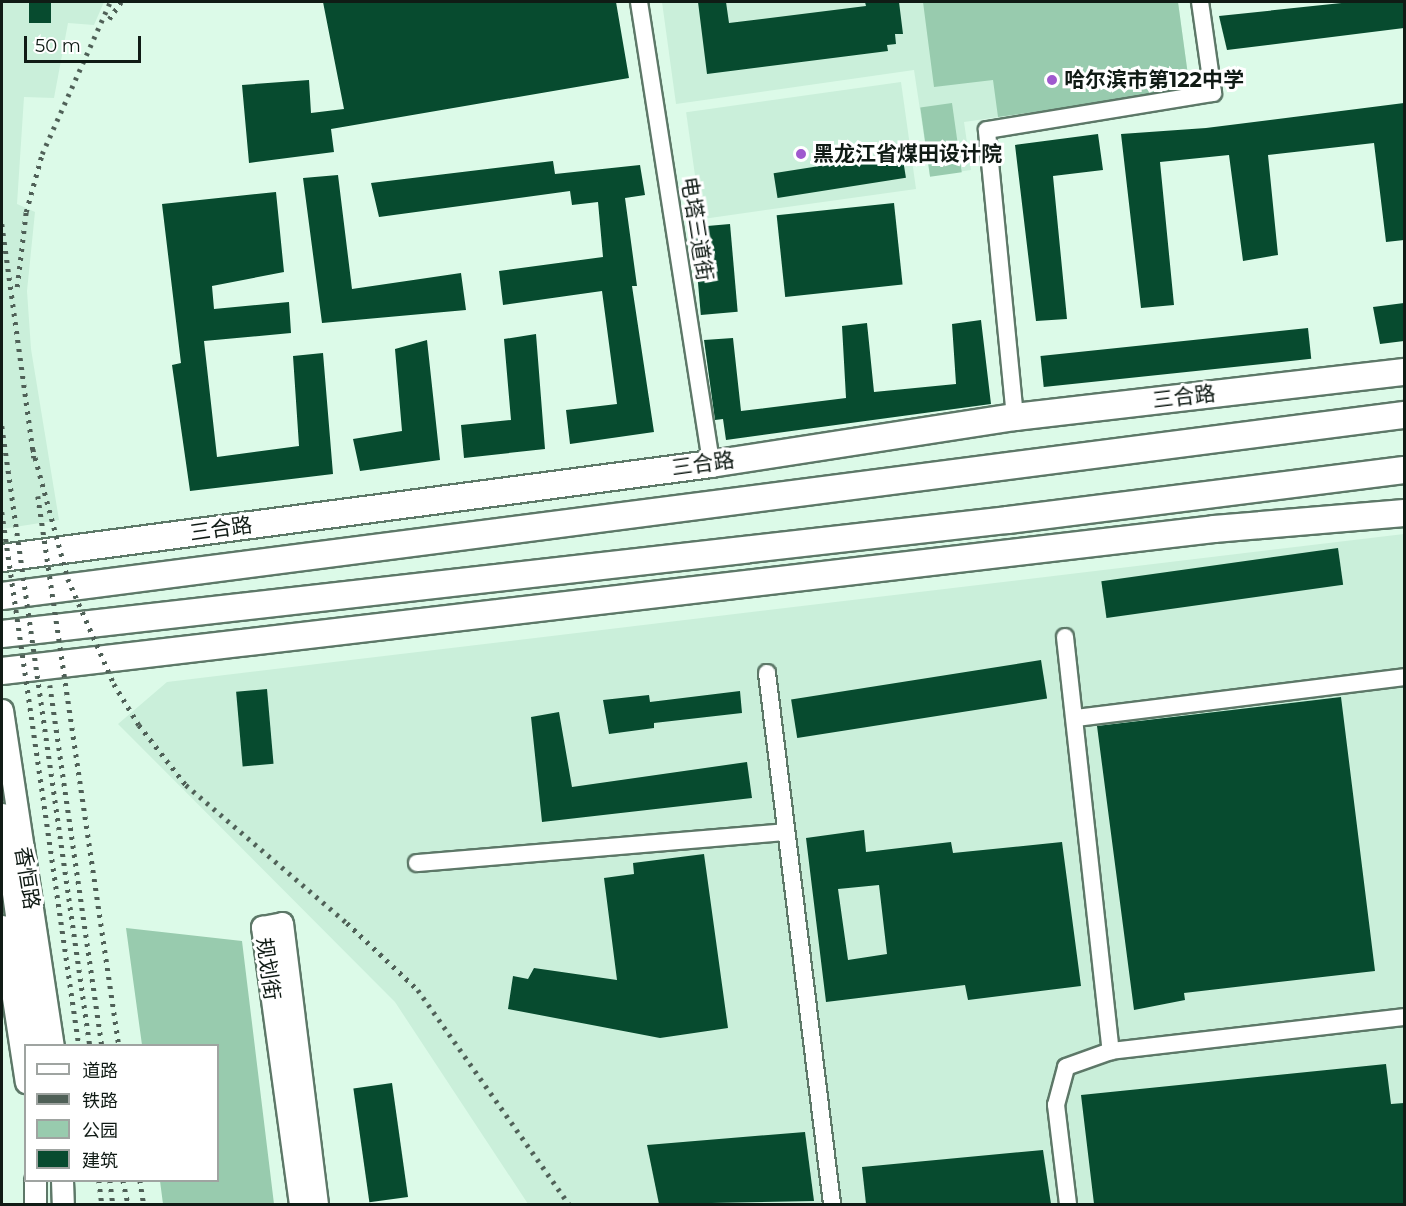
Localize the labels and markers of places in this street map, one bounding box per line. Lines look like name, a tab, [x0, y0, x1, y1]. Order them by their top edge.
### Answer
place label: 哈尔滨市第122中学	[1064, 67, 1244, 93]
marker: 哈尔滨市第122中学	[1045, 73, 1059, 87]
place label: 黑龙江省煤田设计院	[813, 141, 1002, 167]
marker: 黑龙江省煤田设计院	[794, 147, 808, 161]

